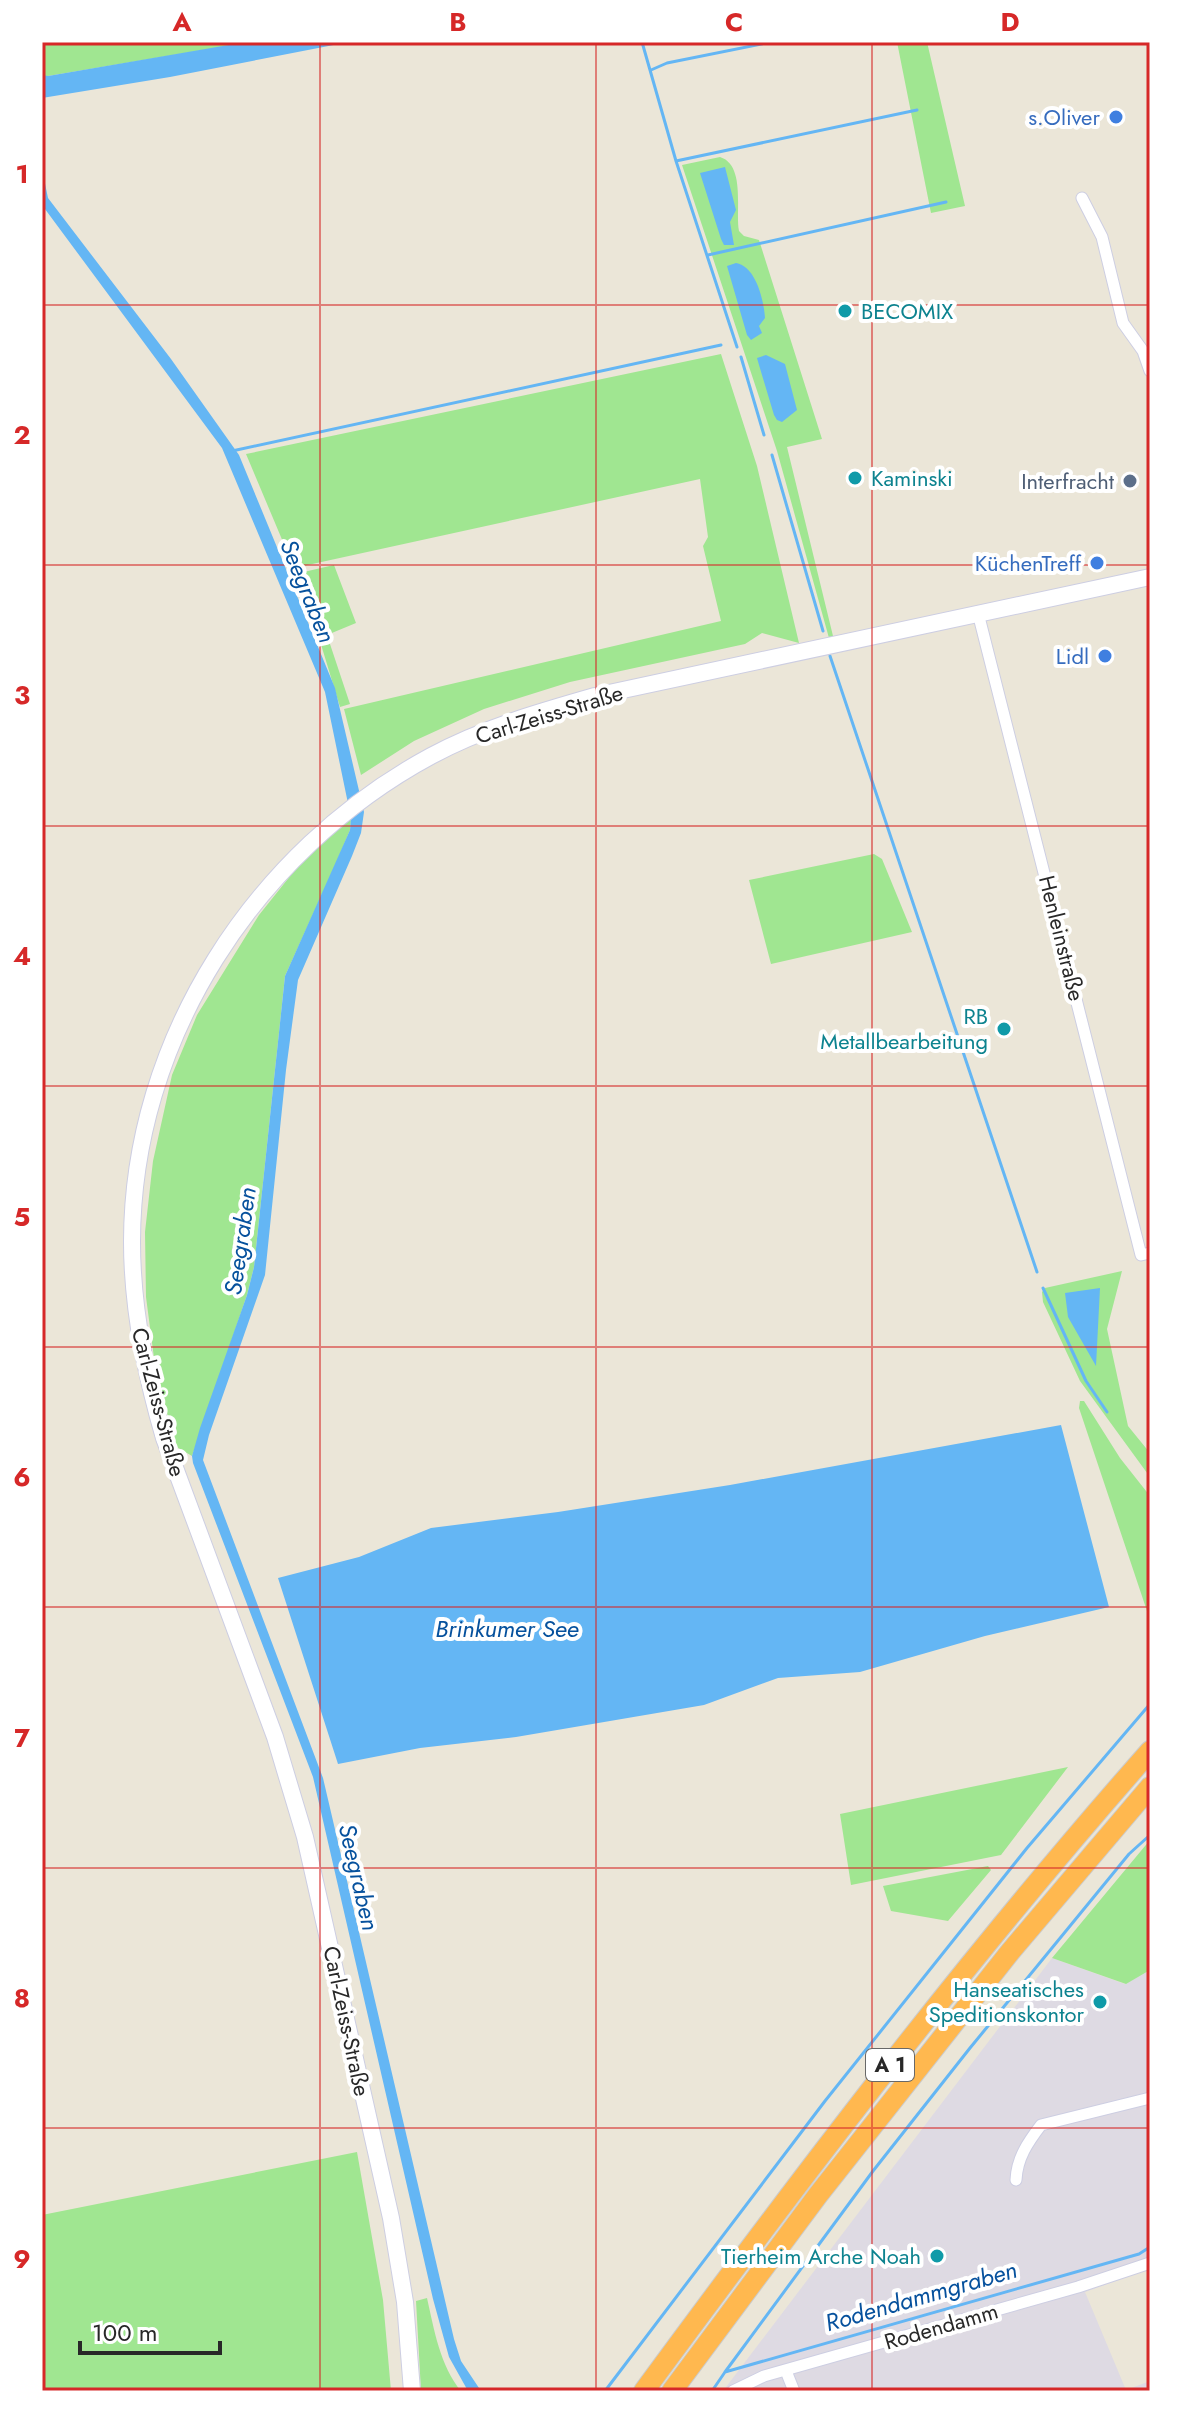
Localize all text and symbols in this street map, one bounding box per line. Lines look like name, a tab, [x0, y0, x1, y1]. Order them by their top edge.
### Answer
text: A	[171, 3, 192, 41]
text: B	[449, 3, 467, 41]
text: C	[725, 3, 743, 41]
text: D	[1000, 3, 1020, 41]
place label: s.Oliver	[1028, 101, 1100, 133]
marker: s.Oliver	[1107, 108, 1125, 126]
text: 1	[15, 155, 29, 193]
place label: BECOMIX	[861, 295, 953, 327]
marker: BECOMIX	[836, 302, 854, 320]
text: 2	[13, 416, 31, 454]
place label: Kaminski	[871, 462, 953, 494]
place label: Interfracht	[1021, 465, 1115, 497]
marker: Kaminski	[846, 469, 864, 487]
marker: Interfracht	[1121, 472, 1139, 490]
water label: Seegraben	[271, 534, 345, 648]
place label: KüchenTreff	[975, 547, 1082, 579]
marker: KüchenTreff	[1088, 554, 1106, 572]
place label: Lidl	[1056, 640, 1089, 672]
marker: Lidl	[1096, 647, 1114, 665]
text: 3	[14, 676, 30, 714]
street label: Carl-Zeiss-Straße	[471, 676, 627, 752]
street label: Henleinstraße	[1031, 872, 1093, 1004]
text: 4	[13, 937, 31, 975]
place label: RB Metallbearbeitung	[820, 1000, 988, 1057]
marker: RB Metallbearbeitung	[995, 1020, 1013, 1038]
water label: Seegraben	[215, 1185, 265, 1297]
text: 5	[14, 1198, 30, 1236]
street label: Carl-Zeiss-Straße	[124, 1324, 194, 1480]
text: 6	[13, 1458, 31, 1496]
water label: Brinkumer See	[435, 1611, 579, 1646]
text: 7	[14, 1719, 30, 1757]
water label: Seegraben	[330, 1820, 388, 1934]
street label: Carl-Zeiss-Straße	[315, 1943, 379, 2099]
place label: Hanseatisches Speditionskontor	[929, 1973, 1084, 2030]
text: 8	[14, 1979, 30, 2017]
marker: Hanseatisches Speditionskontor	[1091, 1993, 1109, 2011]
road number: A 1	[866, 2049, 914, 2081]
text: 9	[13, 2240, 31, 2278]
place label: Tierheim Arche Noah	[721, 2240, 921, 2272]
marker: Tierheim Arche Noah	[928, 2247, 946, 2265]
water label: Rodendammgraben	[822, 2255, 1020, 2337]
street label: Rodendamm	[881, 2297, 1001, 2355]
scale bar	[80, 2305, 220, 2355]
text: 100 m	[92, 2315, 158, 2350]

